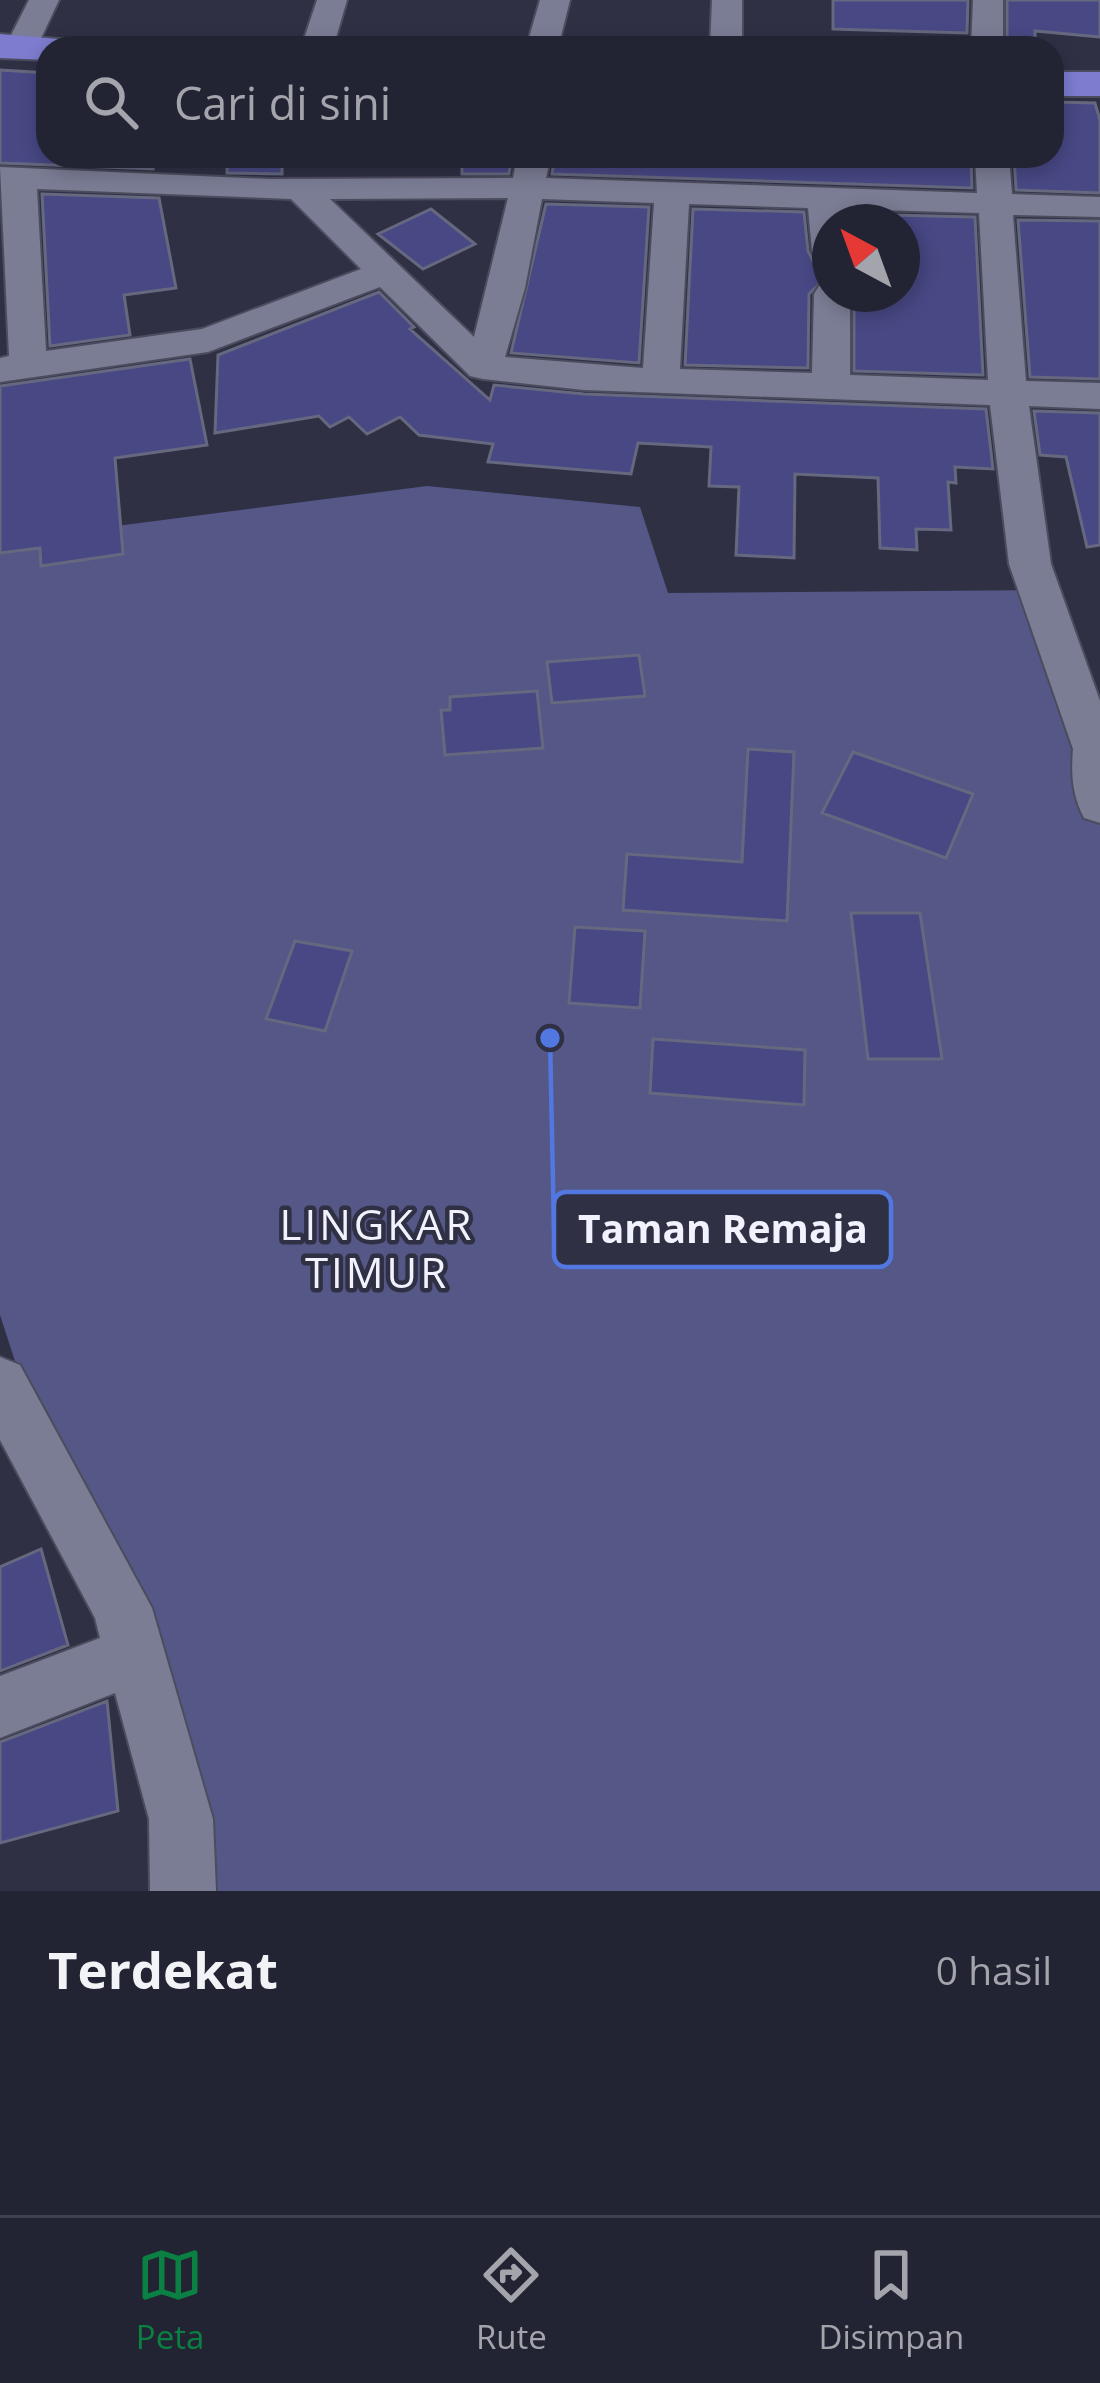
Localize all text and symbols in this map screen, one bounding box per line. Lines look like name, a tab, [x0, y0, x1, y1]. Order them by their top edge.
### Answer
search box	[36, 36, 1064, 168]
icon: search	[78, 69, 144, 135]
text: Cari di sini	[174, 72, 391, 133]
north arrow	[812, 204, 920, 312]
callout: Taman Remaja	[554, 1192, 891, 1267]
district label: LINGKAR TIMUR	[279, 1195, 475, 1300]
text: Taman Remaja	[578, 1201, 868, 1254]
text: Terdekat	[48, 1934, 278, 2004]
text: 0 hasil	[936, 1943, 1052, 1996]
tab: Peta	[136, 2242, 204, 2359]
tab: Rute	[476, 2242, 547, 2359]
tab: Disimpan	[818, 2242, 964, 2359]

